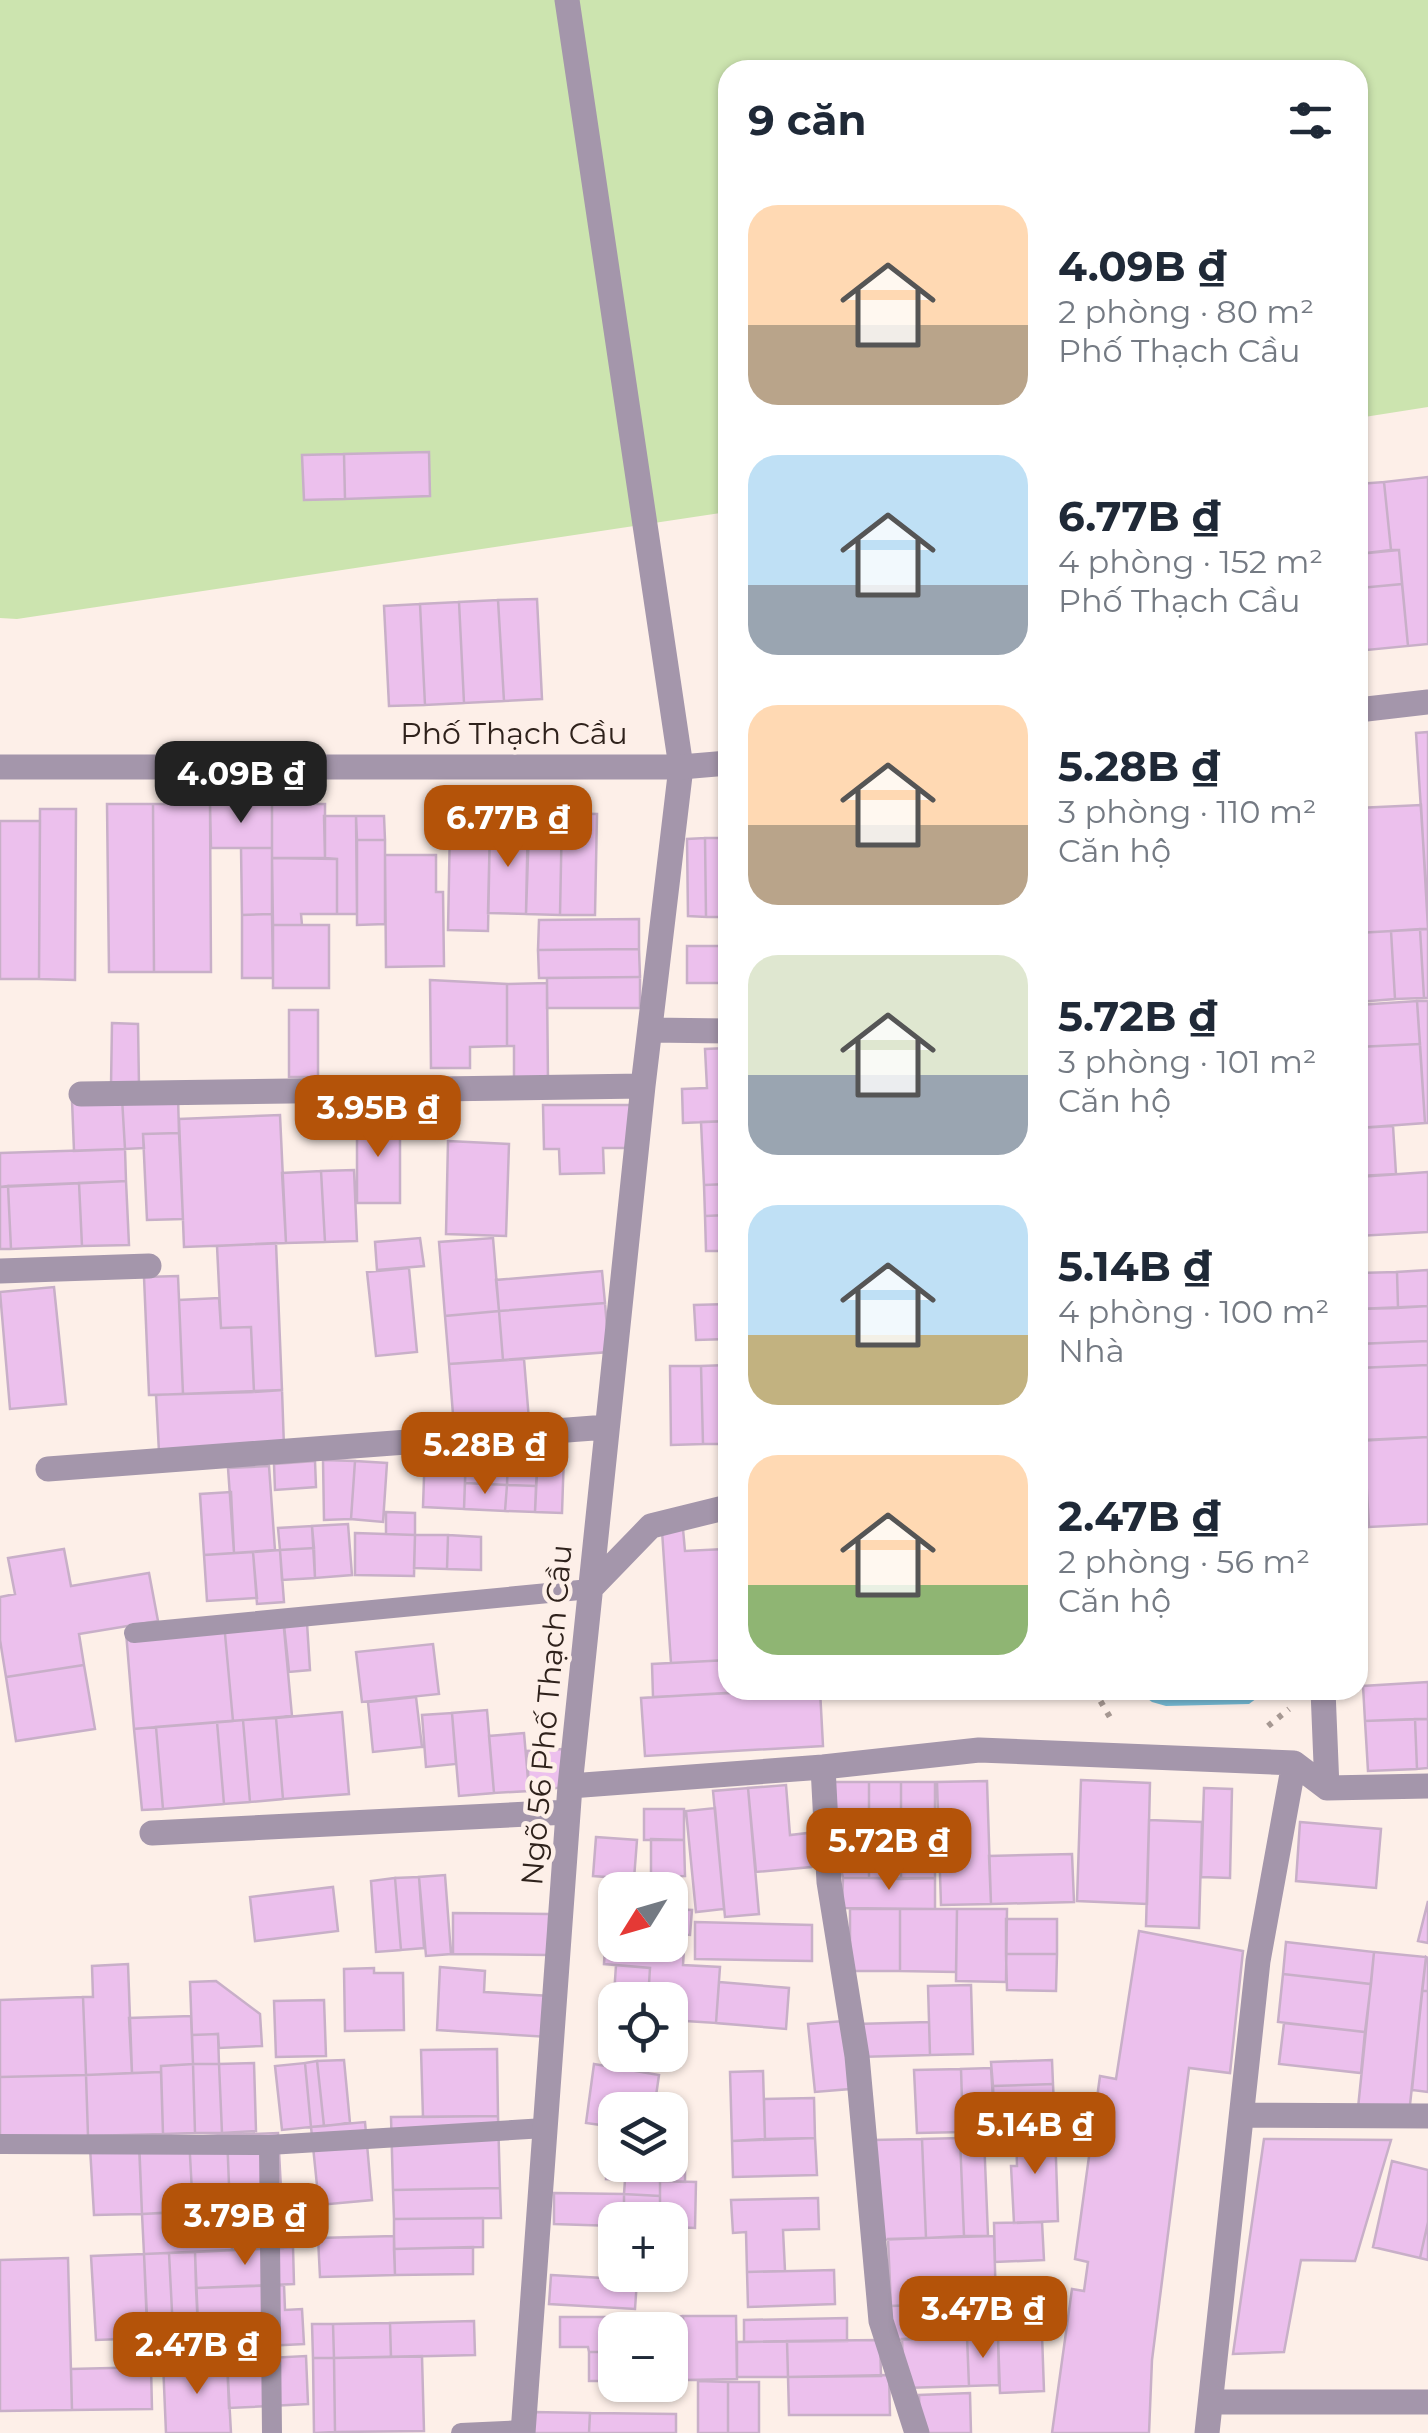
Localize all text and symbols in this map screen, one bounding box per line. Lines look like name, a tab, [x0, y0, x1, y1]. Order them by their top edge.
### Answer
icon: filters	[1283, 93, 1338, 148]
text: 9 căn	[748, 94, 866, 146]
text: 4.09B ₫	[1058, 240, 1227, 292]
icon: home	[828, 245, 948, 365]
text: 2 phòng · 80 m²	[1058, 292, 1314, 331]
text: Phố Thạch Cầu	[1058, 331, 1301, 370]
text: 6.77B ₫	[1058, 490, 1221, 542]
icon: home	[828, 495, 948, 615]
text: 4 phòng · 152 m²	[1058, 542, 1323, 581]
text: Phố Thạch Cầu	[1058, 581, 1301, 620]
street label: Phố Thạch Cầu	[400, 715, 628, 752]
text: 5.28B ₫	[1058, 740, 1220, 792]
pin: 4.09B ₫	[149, 741, 333, 826]
icon: home	[828, 745, 948, 865]
text: 4.09B ₫	[177, 754, 305, 793]
pin: 6.77B ₫	[416, 785, 600, 870]
text: 3 phòng · 110 m²	[1058, 792, 1317, 831]
text: 6.77B ₫	[446, 798, 570, 837]
text: Căn hộ	[1058, 831, 1171, 870]
text: 5.72B ₫	[1058, 990, 1217, 1042]
icon: home	[828, 995, 948, 1115]
text: 3 phòng · 101 m²	[1058, 1042, 1317, 1081]
pin: 3.95B ₫	[286, 1075, 470, 1160]
text: Căn hộ	[1058, 1081, 1171, 1120]
text: 3.95B ₫	[317, 1088, 439, 1127]
text: 5.14B ₫	[1058, 1240, 1212, 1292]
icon: home	[828, 1245, 948, 1365]
text: 4 phòng · 100 m²	[1058, 1292, 1329, 1331]
text: Nhà	[1058, 1331, 1125, 1370]
pin: 5.28B ₫	[393, 1412, 577, 1497]
text: 5.28B ₫	[423, 1425, 547, 1464]
text: 2.47B ₫	[1058, 1490, 1221, 1542]
icon: home	[828, 1495, 948, 1615]
text: 2 phòng · 56 m²	[1058, 1542, 1310, 1581]
street label: Ngõ 56 Phố Thạch Cầu	[513, 1543, 580, 1887]
text: Căn hộ	[1058, 1581, 1171, 1620]
pin: 5.72B ₫	[797, 1808, 981, 1893]
text: 5.72B ₫	[828, 1821, 950, 1860]
north arrow	[598, 1872, 688, 1962]
map controls	[598, 1872, 688, 2402]
button: locate	[598, 1982, 688, 2072]
button: layers	[598, 2092, 688, 2182]
pin: 5.14B ₫	[943, 2092, 1127, 2177]
text: 5.14B ₫	[976, 2105, 1094, 2144]
pin: 3.79B ₫	[153, 2183, 337, 2268]
text: 3.79B ₫	[184, 2196, 306, 2235]
button: +	[598, 2202, 688, 2292]
pin: 3.47B ₫	[891, 2276, 1075, 2361]
text: 3.47B ₫	[921, 2289, 1045, 2328]
pin: 2.47B ₫	[105, 2312, 289, 2397]
button: −	[598, 2312, 688, 2402]
text: 2.47B ₫	[135, 2325, 259, 2364]

